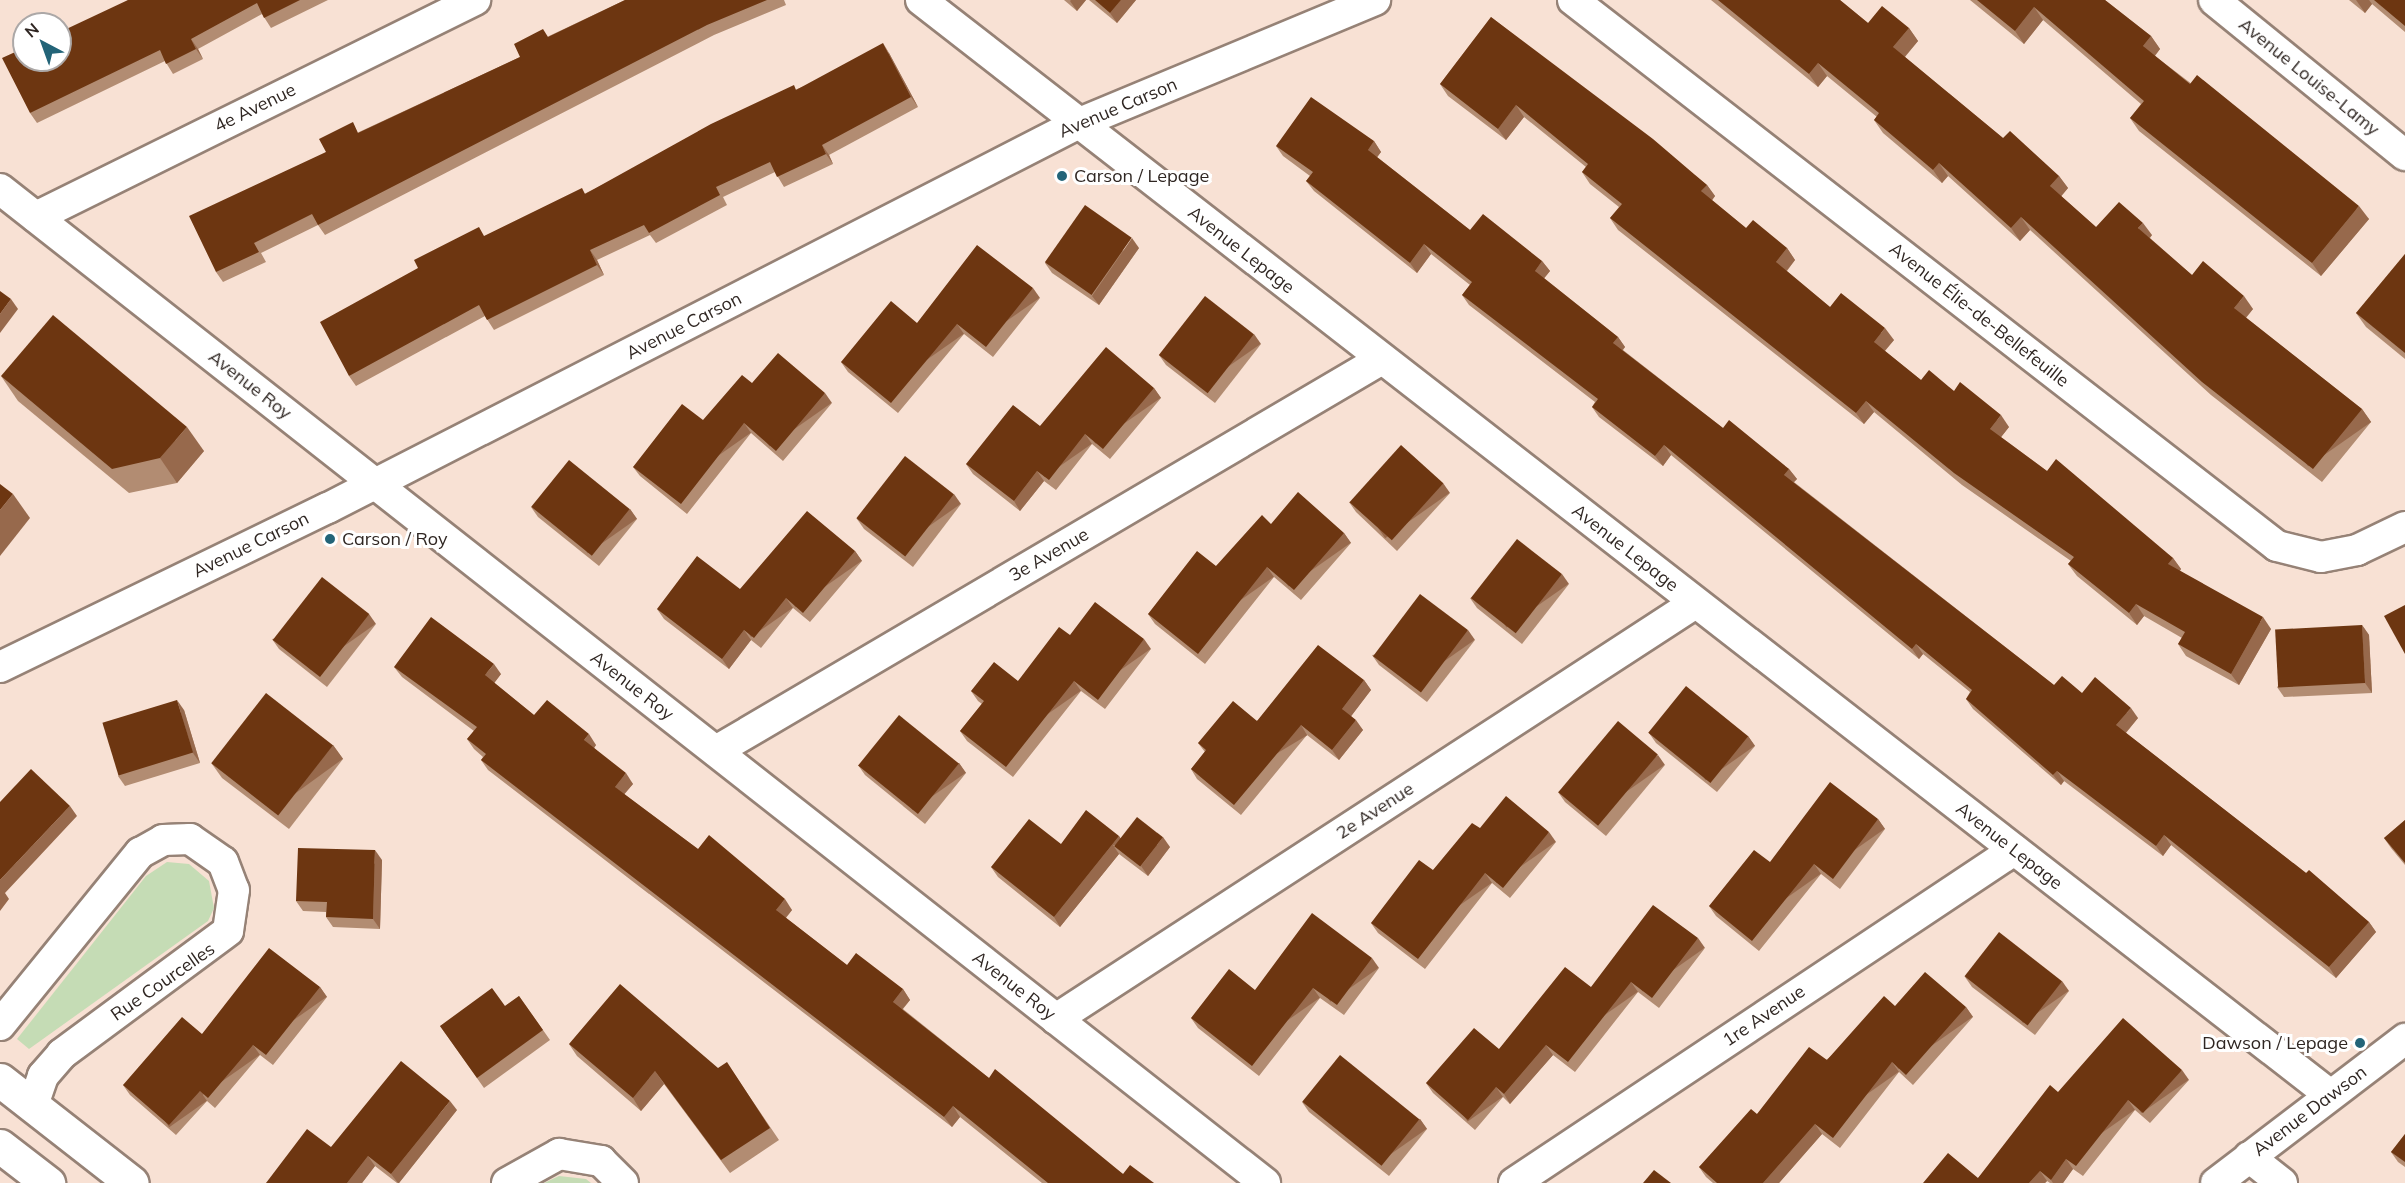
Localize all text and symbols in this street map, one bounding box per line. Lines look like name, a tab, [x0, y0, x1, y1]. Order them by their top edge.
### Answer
north arrow	[12, 12, 72, 72]
street label: Avenue Louise-Lamy	[2234, 14, 2384, 140]
text: N	[20, 18, 43, 41]
street label: Avenue Carson	[1056, 73, 1180, 143]
street label: 4e Avenue	[211, 79, 299, 137]
place label: Carson / Lepage	[1074, 165, 1209, 187]
marker: Carson / Lepage	[1055, 169, 1069, 183]
street label: Avenue Lepage	[1183, 202, 1299, 298]
street label: Avenue Élie-de-Bellefeuille	[1885, 238, 2073, 392]
street label: Avenue Carson	[623, 288, 745, 364]
street label: Avenue Roy	[204, 346, 296, 424]
street label: Avenue Lepage	[1567, 500, 1683, 596]
street label: Avenue Carson	[189, 508, 313, 582]
street label: 3e Avenue	[1005, 524, 1093, 586]
place label: Carson / Roy	[342, 528, 448, 550]
marker: Carson / Roy	[323, 532, 337, 546]
street label: Avenue Roy	[586, 647, 678, 725]
street label: 2e Avenue	[1332, 778, 1418, 844]
street label: Avenue Lepage	[1951, 798, 2067, 894]
street label: Rue Courcelles	[107, 938, 219, 1026]
street label: Avenue Roy	[968, 947, 1060, 1025]
street label: 1re Avenue	[1719, 981, 1809, 1051]
place label: Dawson / Lepage	[2202, 1032, 2348, 1054]
marker: Dawson / Lepage	[2353, 1036, 2367, 1050]
street label: Avenue Dawson	[2249, 1061, 2371, 1161]

